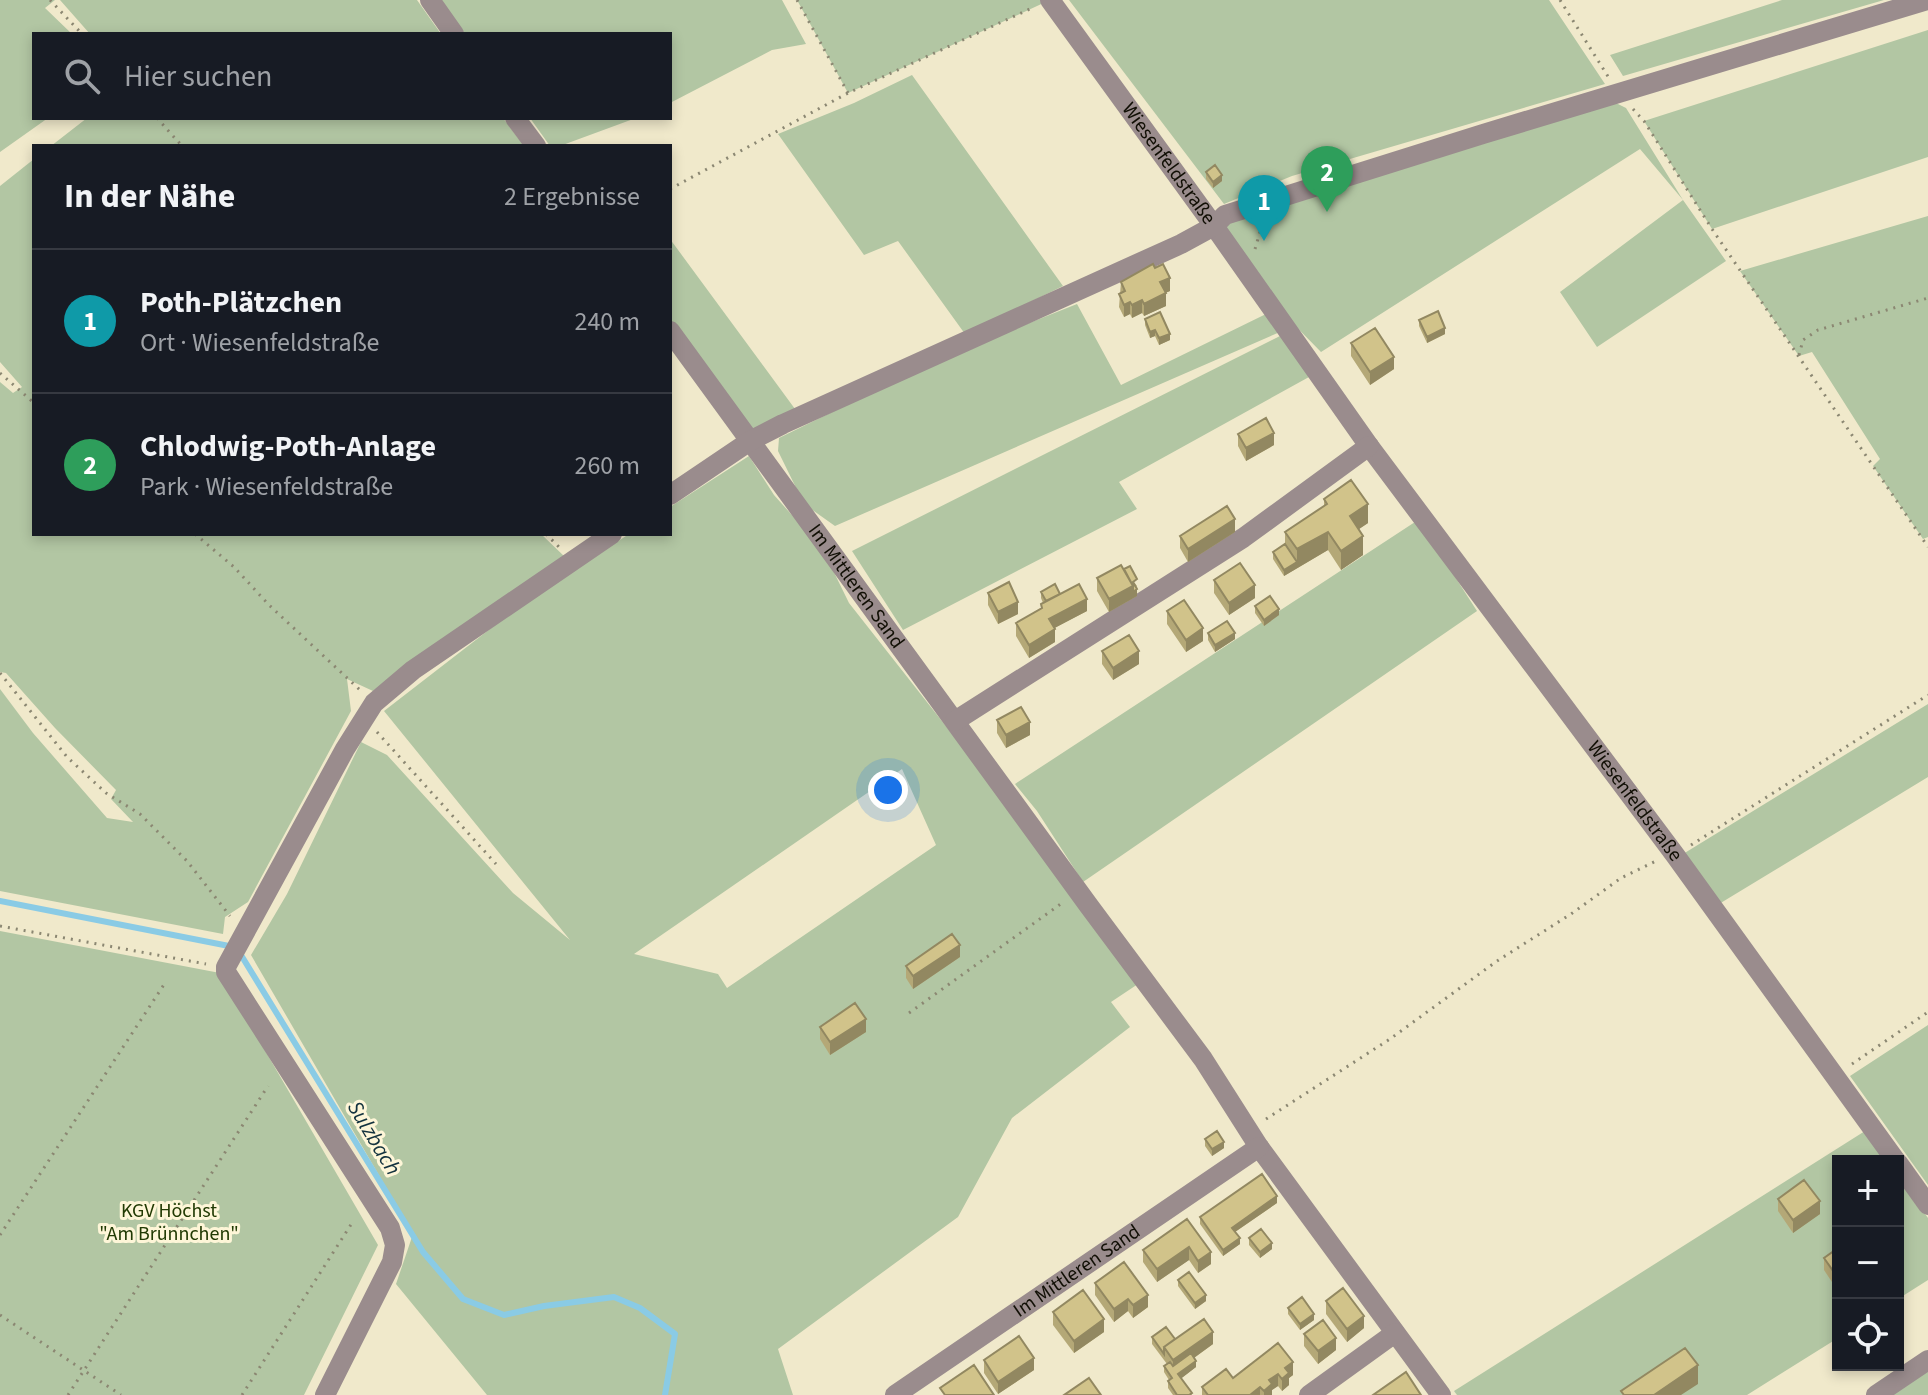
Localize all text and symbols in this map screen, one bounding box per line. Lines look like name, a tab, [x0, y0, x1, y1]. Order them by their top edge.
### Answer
search box	[32, 32, 672, 120]
icon: search	[60, 54, 104, 98]
text: Hier suchen	[124, 55, 272, 98]
street label: Wiesenfeldstraße	[1115, 97, 1222, 230]
pin: 2	[1301, 146, 1353, 212]
text: In der Nähe	[64, 172, 235, 221]
pin: 1	[1238, 175, 1290, 241]
text: 2 Ergebnisse	[504, 178, 640, 215]
text: Poth-Plätzchen	[140, 281, 342, 324]
text: 1	[83, 303, 97, 340]
text: 240 m	[574, 303, 640, 340]
text: Ort · Wiesenfeldstraße	[140, 324, 380, 361]
text: Chlodwig-Poth-Anlage	[140, 425, 436, 468]
text: 2	[83, 447, 97, 484]
text: 260 m	[574, 447, 640, 484]
text: Park · Wiesenfeldstraße	[140, 468, 393, 505]
street label: Im Mittleren Sand	[801, 518, 911, 654]
street label: Wiesenfeldstraße	[1580, 735, 1689, 867]
your location	[868, 770, 908, 810]
water label: Sulzbach	[339, 1095, 409, 1181]
map controls	[1832, 1155, 1904, 1371]
button: +	[1832, 1155, 1904, 1227]
park label: KGV Höchst "Am Brünnchen"	[99, 1197, 239, 1248]
street label: Im Mittleren Sand	[1008, 1218, 1146, 1324]
button: −	[1832, 1227, 1904, 1299]
button: locate	[1832, 1299, 1904, 1371]

